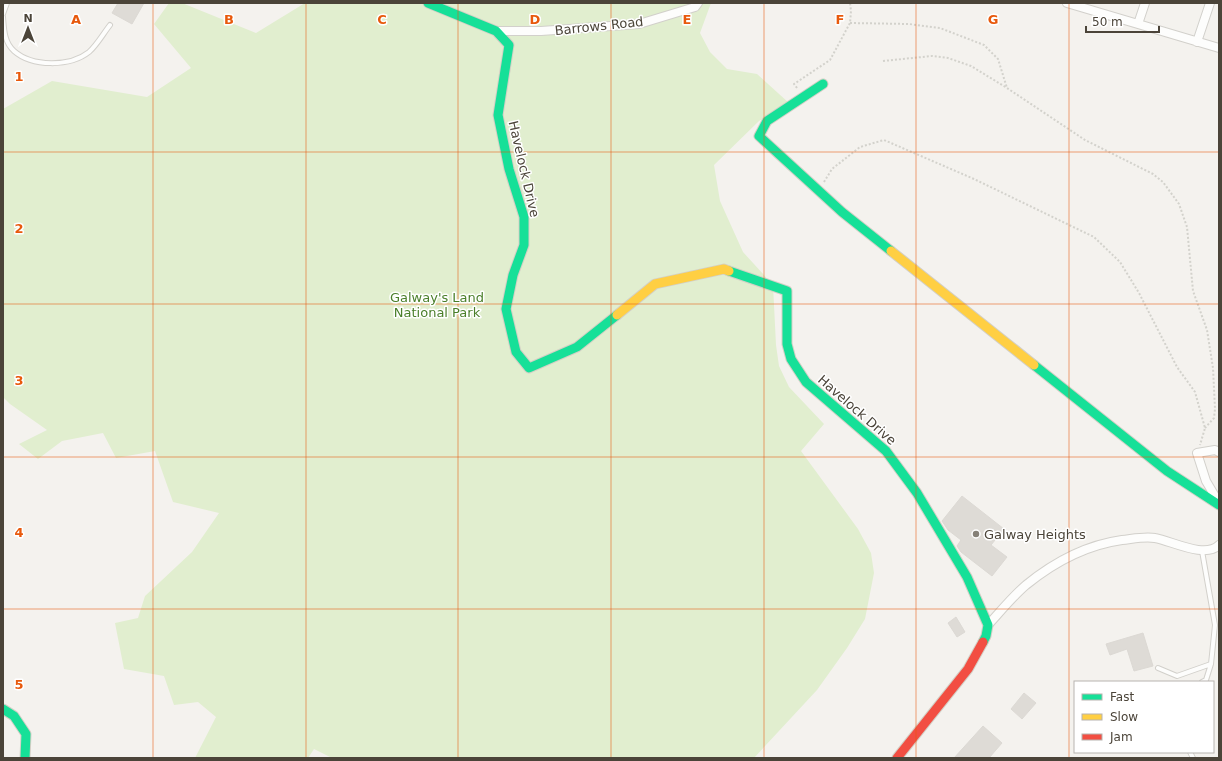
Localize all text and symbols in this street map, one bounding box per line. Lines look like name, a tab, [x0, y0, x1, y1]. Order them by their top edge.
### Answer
north arrow	[8, 8, 48, 48]
scale bar	[1086, 8, 1159, 34]
text: N	[23, 12, 33, 25]
text: A	[71, 12, 81, 27]
text: B	[224, 12, 234, 27]
text: C	[377, 12, 387, 27]
text: D	[530, 12, 541, 27]
text: E	[683, 12, 691, 27]
text: F	[836, 12, 844, 27]
text: G	[988, 12, 998, 27]
street label: Barrows Road	[554, 14, 644, 38]
text: 50 m	[1092, 15, 1123, 29]
text: 1	[14, 69, 24, 84]
street label: Havelock Drive	[506, 119, 542, 219]
text: 2	[14, 221, 24, 236]
park label: Galway's Land National Park	[390, 290, 484, 320]
street label: Havelock Drive	[815, 372, 899, 448]
text: 3	[14, 373, 24, 388]
text: 4	[14, 525, 24, 540]
place label: Galway Heights	[984, 527, 1086, 542]
marker: Galway Heights	[971, 529, 981, 539]
text: 5	[14, 677, 24, 692]
legend	[1074, 681, 1214, 753]
text: Fast	[1110, 690, 1134, 704]
text: Slow	[1110, 710, 1138, 724]
text: Jam	[1109, 730, 1133, 744]

